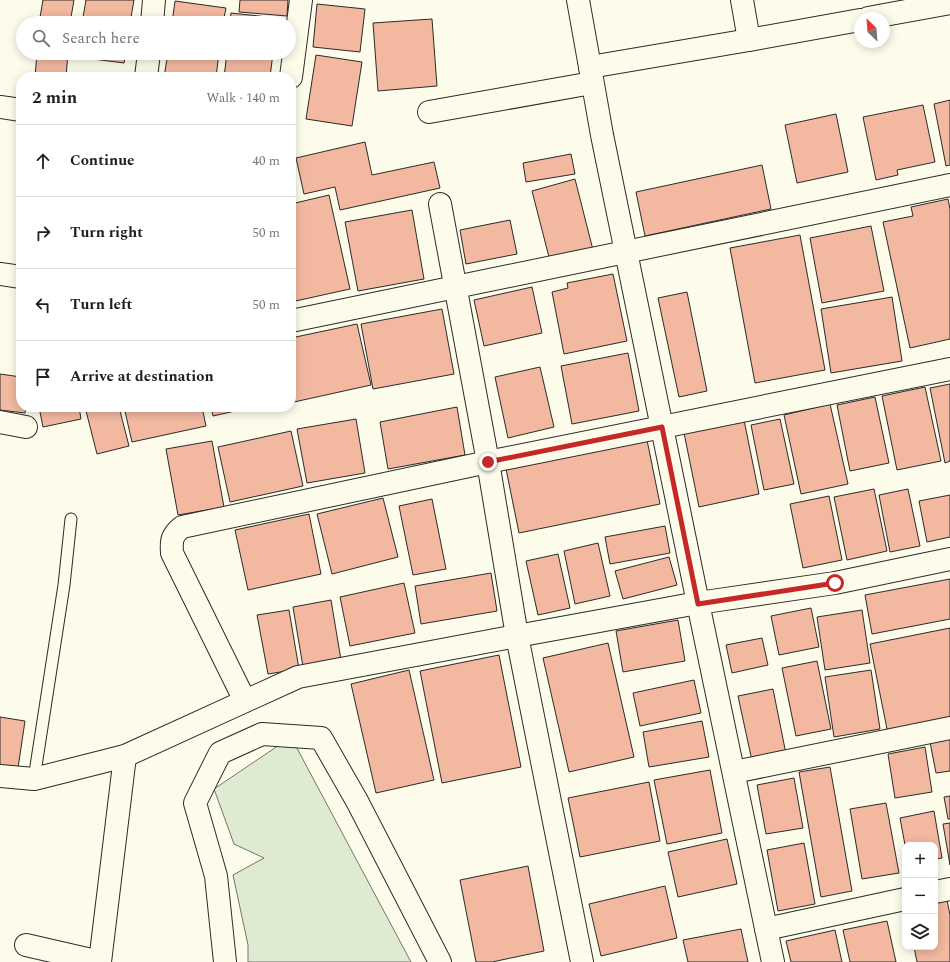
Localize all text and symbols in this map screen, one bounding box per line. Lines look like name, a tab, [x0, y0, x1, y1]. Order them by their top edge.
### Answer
north arrow	[854, 12, 890, 48]
search box	[16, 16, 296, 60]
icon: search	[30, 27, 52, 49]
text: Search here	[62, 27, 140, 50]
text: 2 min	[32, 85, 77, 111]
text: Walk · 140 m	[206, 88, 280, 108]
text: Continue	[70, 149, 135, 172]
icon: ahead	[32, 150, 54, 172]
text: 40 m	[253, 151, 280, 171]
text: Turn right	[70, 221, 143, 244]
icon: right	[32, 222, 54, 244]
text: 50 m	[253, 223, 280, 243]
text: Turn left	[70, 293, 132, 316]
icon: left	[32, 294, 54, 316]
text: 50 m	[253, 295, 280, 315]
text: Arrive at destination	[70, 365, 214, 388]
icon: arrive	[32, 366, 54, 388]
route end	[479, 453, 497, 471]
route start	[826, 574, 844, 592]
map controls	[902, 842, 938, 950]
button: +	[902, 842, 938, 878]
button: −	[902, 878, 938, 914]
button: layers	[902, 914, 938, 950]

